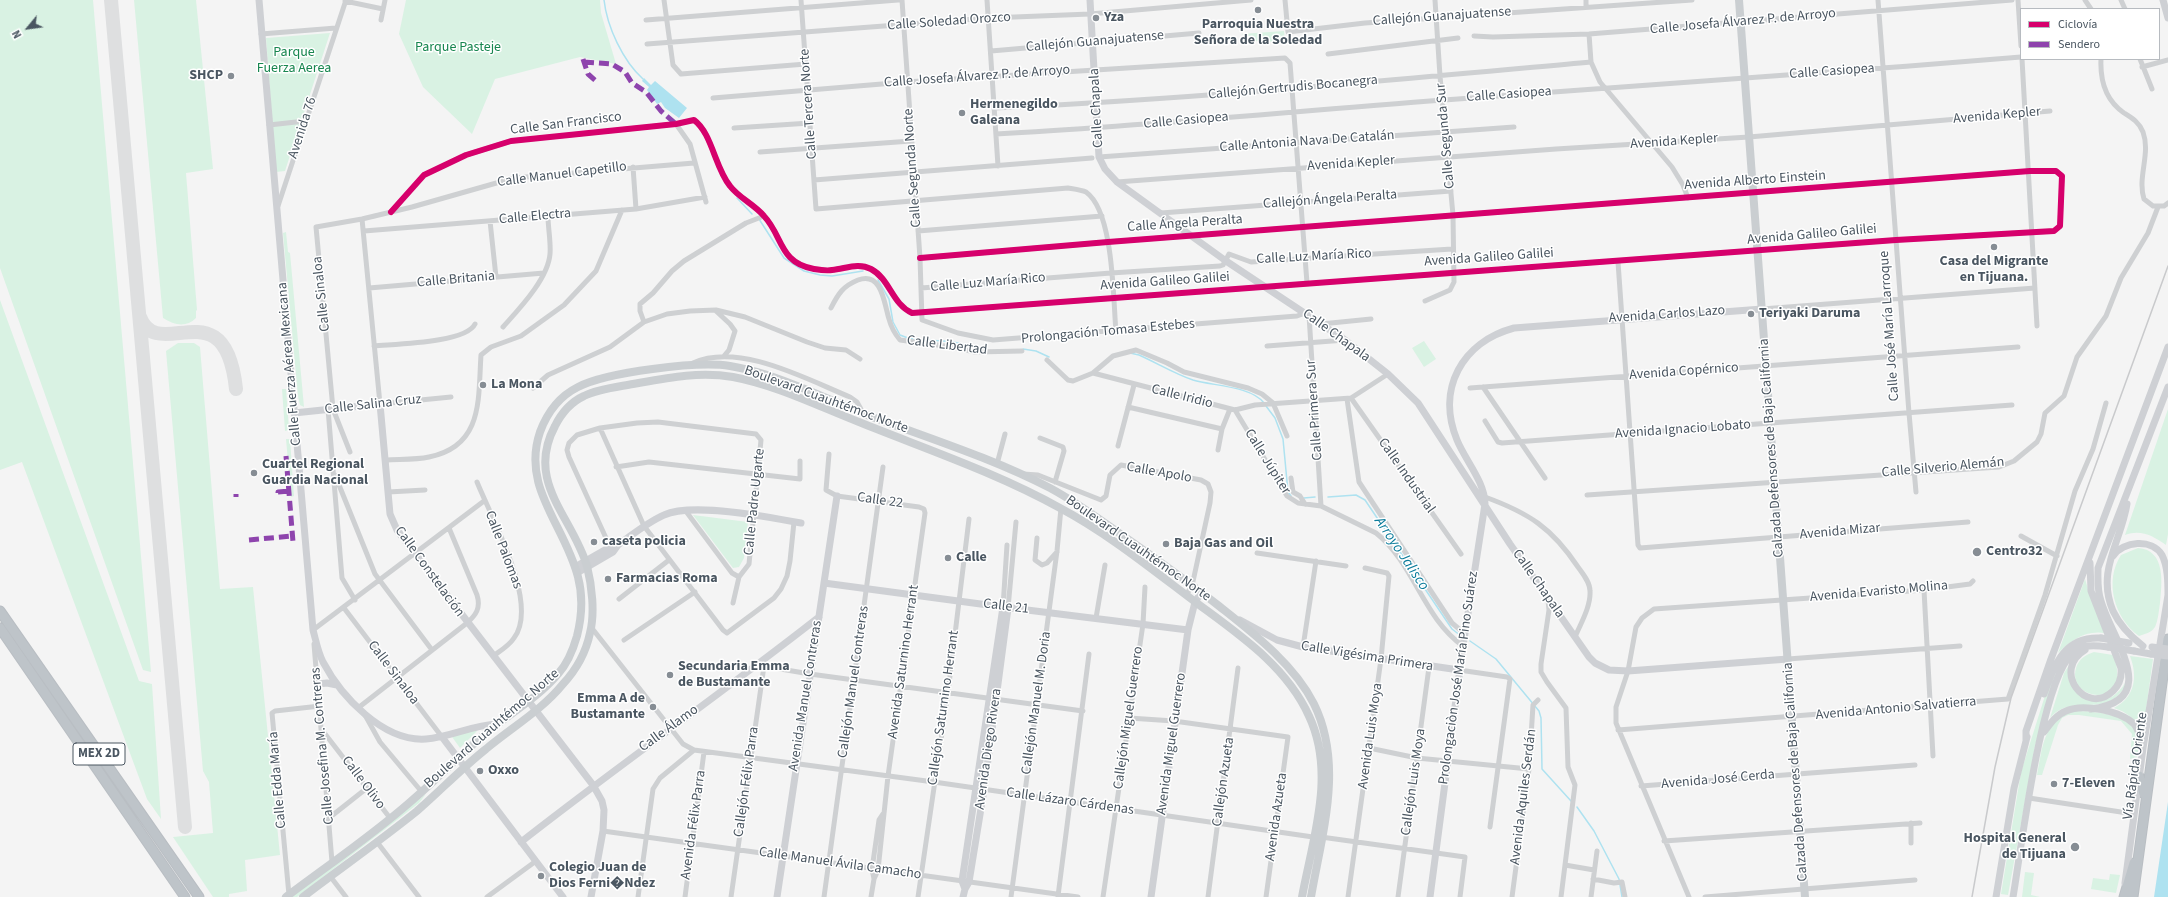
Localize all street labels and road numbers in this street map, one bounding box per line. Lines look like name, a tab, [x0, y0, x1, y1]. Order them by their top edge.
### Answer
street label: Callejón Guanajuatense	[1372, 4, 1512, 30]
street label: Calle Josefa Álvarez P. de Arroyo	[1649, 6, 1837, 38]
street label: Calle Soledad Orozco	[887, 9, 1011, 35]
street label: Callejón Guanajuatense	[1025, 28, 1165, 56]
street label: Calle Tercera Norte	[797, 48, 821, 160]
street label: Calle Casiopea	[1789, 61, 1875, 83]
street label: Calle Josefa Álvarez P. de Arroyo	[883, 62, 1071, 92]
street label: Calle Chapala	[1087, 68, 1107, 148]
street label: Callejón Gertrudis Bocanegra	[1207, 72, 1379, 104]
street label: Calle Segunda Sur	[1433, 82, 1459, 190]
street label: Calle Casiopea	[1466, 84, 1552, 106]
street label: Avenida 76	[285, 95, 321, 161]
street label: Avenida Kepler	[1953, 104, 2041, 128]
street label: Calle Segunda Norte	[900, 108, 926, 228]
street label: Calle San Francisco	[509, 109, 623, 139]
street label: Calle Casiopea	[1143, 109, 1229, 133]
street label: Calle Antonia Nava De Catalán	[1219, 127, 1395, 157]
street label: Avenida Kepler	[1630, 131, 1718, 153]
street label: Avenida Kepler	[1307, 153, 1395, 175]
street label: Calle Manuel Capetillo	[496, 159, 628, 191]
street label: Avenida Alberto Einstein	[1684, 168, 1826, 194]
street label: Callejón Ángela Peralta	[1262, 187, 1398, 213]
street label: Calle Electra	[498, 205, 572, 229]
street label: Calle Ángela Peralta	[1127, 212, 1243, 236]
street label: Avenida Galileo Galilei	[1747, 221, 1877, 249]
street label: Avenida Galileo Galilei	[1424, 245, 1554, 271]
street label: Calle Luz María Rico	[1256, 246, 1372, 268]
street label: Calle José María Larroque	[1876, 250, 1904, 402]
street label: Calle Sinaloa	[310, 256, 334, 332]
street label: Calle Britania	[416, 268, 496, 292]
street label: Avenida Galileo Galilei	[1100, 269, 1230, 295]
street label: Calle Luz María Rico	[930, 270, 1046, 296]
street label: Calle Fuerza Aérea Mexicana	[274, 282, 306, 446]
street label: Avenida Carlos Lazo	[1608, 303, 1726, 327]
street label: Calle Chapala	[1299, 306, 1373, 366]
street label: Prolongación Tomasa Estebes	[1020, 316, 1196, 348]
street label: Calle Libertad	[906, 333, 988, 359]
street label: Calzada Defensores de Baja California	[1756, 338, 1788, 558]
street label: Calle Primera Sur	[1303, 359, 1327, 461]
street label: Avenida Copérnico	[1629, 360, 1739, 384]
street label: Boulevard Cuauhtémoc Norte	[742, 362, 910, 438]
street label: Calle Iridio	[1150, 381, 1214, 413]
street label: Calle Salina Cruz	[324, 392, 422, 418]
street label: Avenida Ignacio Lobato	[1615, 417, 1751, 443]
street label: Calle Júpiter	[1240, 426, 1294, 498]
street label: Calle Industrial	[1374, 435, 1438, 517]
street label: Calle Padre Ugarte	[741, 448, 769, 556]
street label: Calle Silverio Alemán	[1881, 454, 2005, 482]
street label: Calle Apolo	[1125, 459, 1193, 487]
street label: Calle 22	[856, 489, 904, 513]
street label: Boulevard Cuauhtémoc Norte	[1062, 492, 1214, 606]
street label: Calle Palomas	[480, 509, 526, 591]
street label: Avenida Mizar	[1799, 520, 1881, 544]
street label: Calle Constelación	[390, 523, 468, 621]
street label: Calle Chapala	[1508, 546, 1568, 622]
street label: Prolongaciòn José María Pino Suárez	[1436, 570, 1482, 786]
street label: Avenida Evaristo Molina	[1809, 578, 1949, 606]
street label: Avenida Saturnino Herrant	[885, 584, 923, 740]
street label: Calle 21	[982, 596, 1030, 618]
street label: Callejón Manuel Contreras	[835, 605, 873, 759]
street label: Avenida Manuel Contreras	[786, 619, 826, 773]
street label: Callejón Saturnino Herrant	[925, 629, 963, 787]
street label: Callejón Manuel M. Doria	[1019, 630, 1055, 776]
street label: Calle Sinaloa	[364, 638, 422, 708]
street label: Calle Vigésima Primera	[1300, 638, 1434, 676]
street label: Callejón Miguel Guerrero	[1111, 645, 1147, 791]
street label: Calzada Defensores de Baja California	[1780, 662, 1812, 882]
street label: Boulevard Cuauhtémoc Norte	[421, 666, 563, 792]
street label: Calle Josefina M. Contreras	[308, 667, 338, 825]
street label: Avenida Miguel Guerrero	[1154, 672, 1190, 816]
street label: Avenida Luis Moya	[1355, 682, 1387, 790]
street label: Avenida Diego Rivera	[972, 687, 1006, 811]
street label: Avenida Antonio Salvatierra	[1815, 694, 1977, 724]
street label: Calle Álamo	[636, 702, 702, 756]
street label: Vía Rápida Oriente	[2120, 711, 2152, 821]
street label: Callejón Félix Parra	[731, 726, 763, 838]
street label: Callejón Luis Moya	[1398, 727, 1430, 837]
street label: Avenida Aquiles Serdán	[1507, 728, 1541, 866]
street label: Calle Edda María	[265, 731, 291, 829]
street label: Callejón Azueta	[1209, 736, 1239, 828]
road number: MEX 2D	[73, 743, 125, 765]
street label: Calle Olivo	[338, 753, 388, 813]
street label: Avenida José Cerda	[1660, 767, 1776, 793]
street label: Avenida Félix Parra	[678, 769, 710, 881]
street label: Avenida Azueta	[1262, 772, 1292, 862]
street label: Calle Lázaro Cárdenas	[1005, 785, 1135, 819]
street label: Calle Manuel Ávila Camacho	[758, 844, 922, 884]

